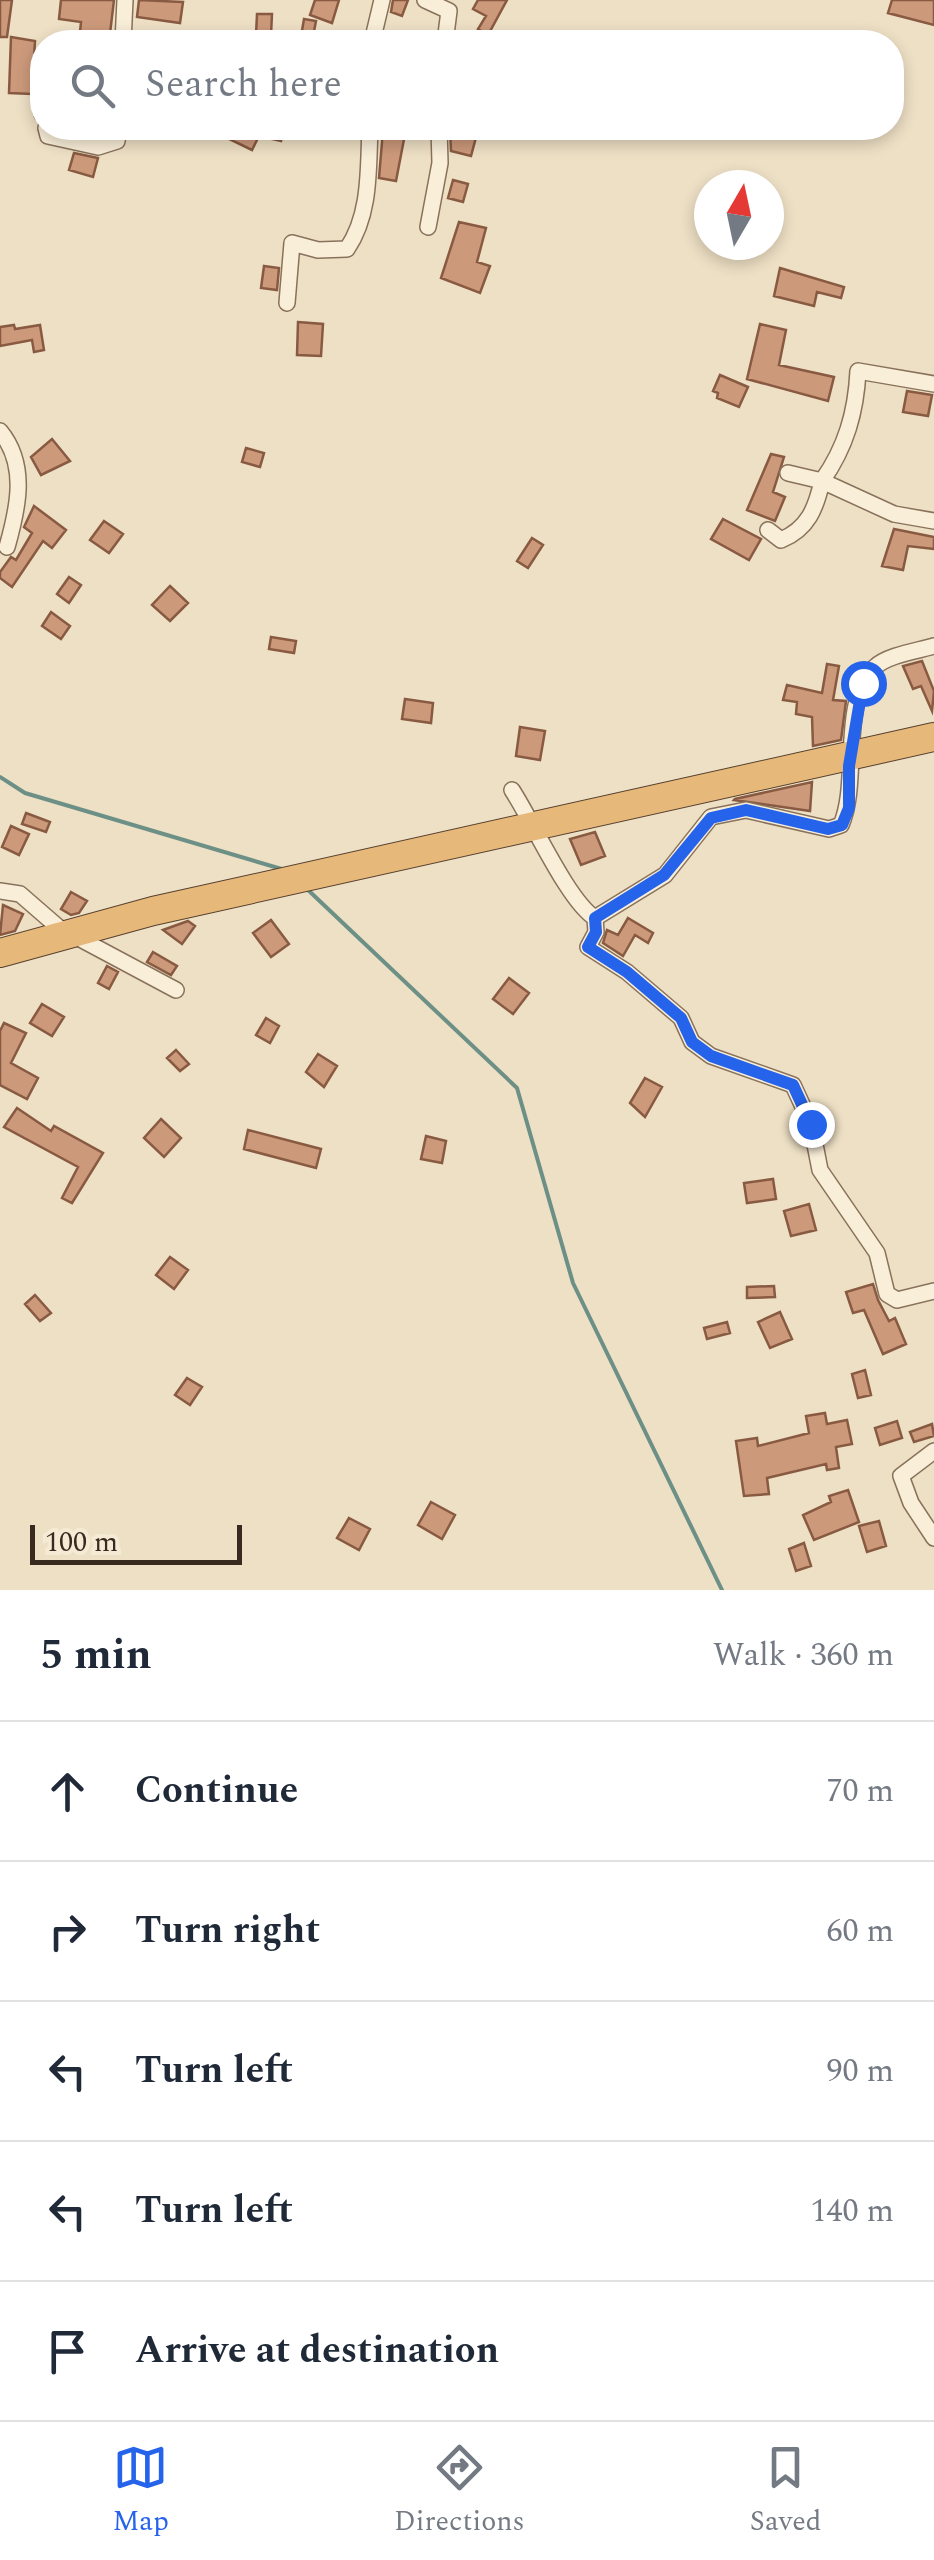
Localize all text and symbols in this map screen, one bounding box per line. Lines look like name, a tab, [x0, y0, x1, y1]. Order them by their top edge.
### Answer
search box	[30, 30, 904, 140]
text: Search here	[145, 56, 342, 114]
icon: search	[65, 58, 120, 113]
north arrow	[694, 170, 784, 260]
route start	[841, 661, 887, 707]
route end	[789, 1102, 835, 1148]
scale bar	[30, 1520, 242, 1564]
text: 100 m	[45, 1521, 118, 1564]
text: 5 min	[40, 1624, 152, 1687]
text: Walk · 360 m	[713, 1631, 894, 1680]
text: Continue	[135, 1762, 298, 1820]
icon: ahead	[40, 1764, 95, 1819]
text: 70 m	[826, 1767, 894, 1816]
text: Turn right	[135, 1902, 320, 1960]
icon: right	[40, 1904, 95, 1959]
text: 60 m	[826, 1907, 894, 1956]
text: Turn left	[135, 2042, 293, 2100]
icon: left	[40, 2044, 95, 2099]
text: 90 m	[826, 2047, 894, 2096]
text: Turn left	[135, 2182, 293, 2240]
icon: left	[40, 2184, 95, 2239]
text: 140 m	[810, 2187, 894, 2236]
text: Arrive at destination	[135, 2322, 499, 2380]
icon: arrive	[40, 2324, 95, 2379]
tab: Map	[113, 2440, 169, 2543]
tab: Directions	[394, 2440, 525, 2543]
tab: Saved	[750, 2440, 821, 2543]

